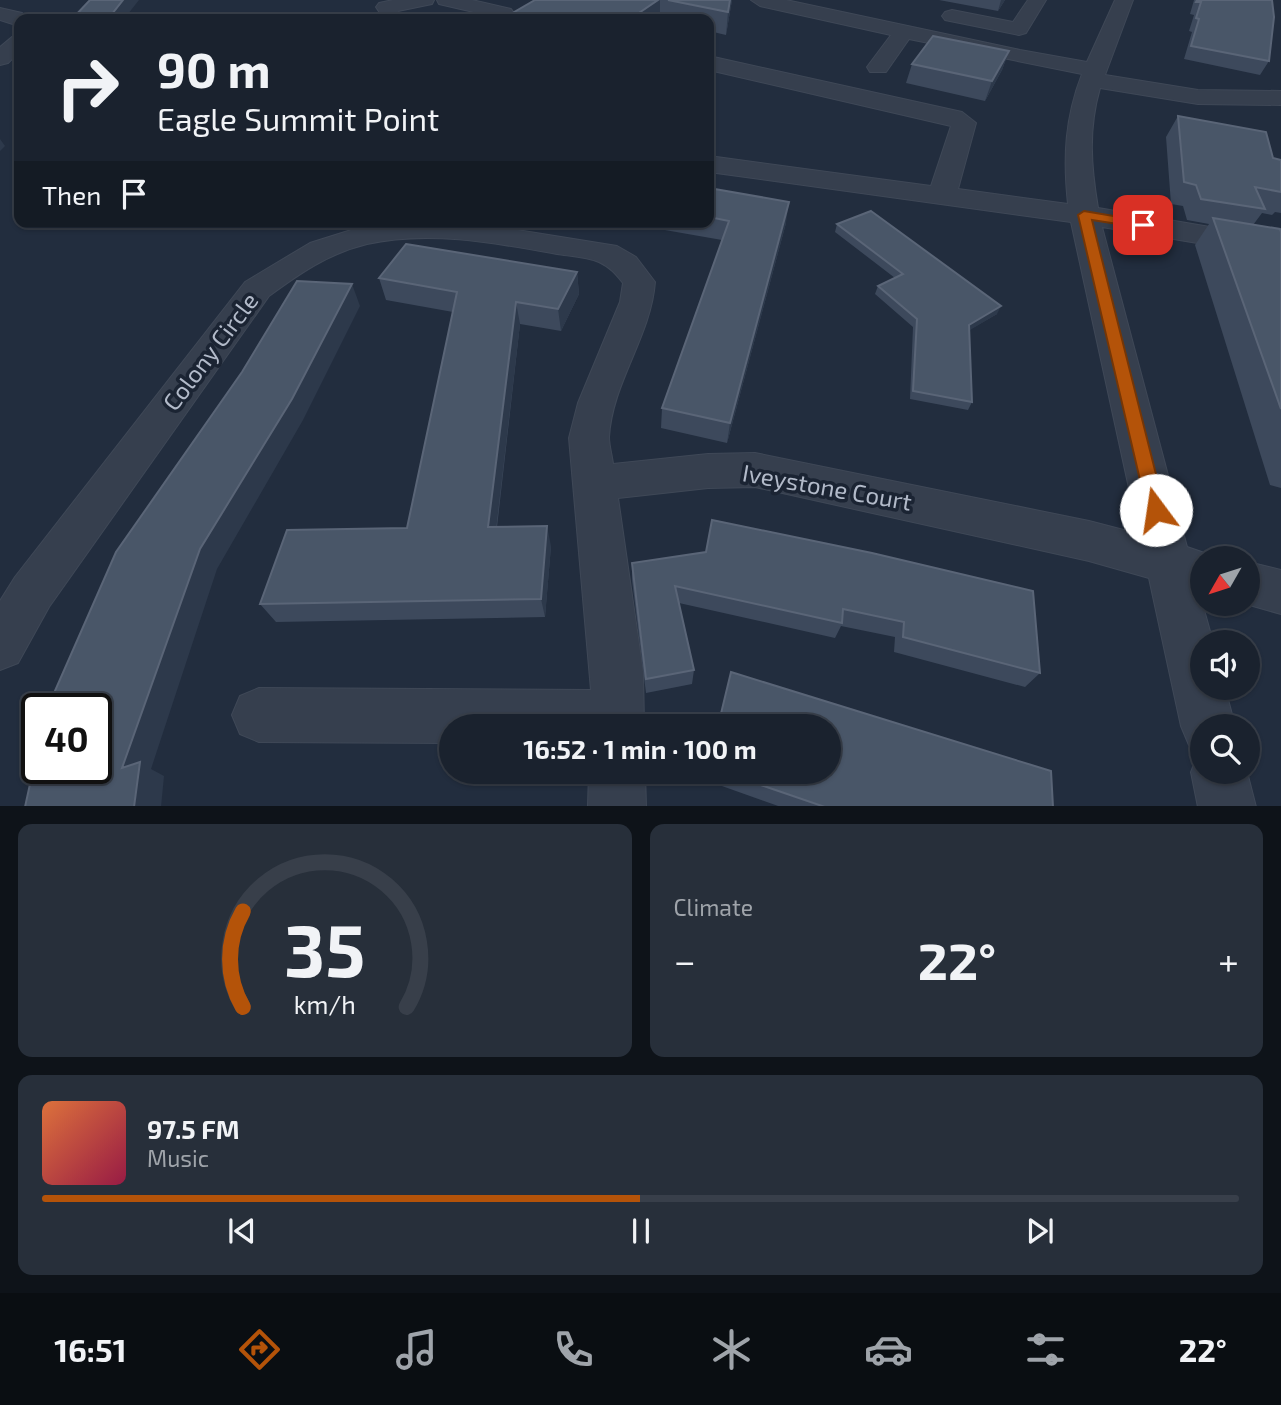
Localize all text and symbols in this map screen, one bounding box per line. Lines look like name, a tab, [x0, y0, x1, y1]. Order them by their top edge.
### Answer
text: 90 m	[157, 39, 271, 98]
icon: right	[42, 42, 133, 133]
text: Eagle Summit Point	[157, 99, 439, 137]
icon: arrive	[115, 175, 153, 213]
text: Then	[42, 179, 101, 210]
pin	[1113, 195, 1173, 255]
icon: arrive	[1124, 206, 1162, 244]
street label: Colony Circle	[156, 286, 264, 416]
street label: Iveystone Court	[740, 457, 914, 516]
position arrow	[1119, 473, 1193, 547]
north arrow	[1190, 546, 1260, 616]
map controls	[1190, 546, 1260, 784]
button: sound	[1190, 630, 1260, 700]
speed limit sign: 40	[21, 693, 112, 784]
button: search	[1190, 714, 1260, 784]
text: 16:52 · 1 min · 100 m	[523, 733, 757, 764]
text: Climate	[674, 893, 753, 921]
text: 35	[284, 904, 365, 992]
text: 22°	[918, 928, 996, 990]
text: −	[674, 937, 696, 983]
text: +	[1218, 937, 1239, 983]
text: km/h	[294, 988, 356, 1018]
text: 97.5 FM	[147, 1113, 240, 1144]
text: Music	[147, 1144, 209, 1172]
icon: previous	[223, 1212, 261, 1250]
icon: pause	[622, 1212, 660, 1250]
icon: next	[1021, 1212, 1059, 1250]
icon: directions	[235, 1325, 284, 1374]
icon: music	[392, 1325, 441, 1374]
icon: phone	[549, 1325, 598, 1374]
icon: climate	[707, 1325, 756, 1374]
icon: car	[864, 1325, 913, 1374]
icon: filters	[1021, 1325, 1070, 1374]
text: 16:51	[54, 1330, 127, 1368]
text: 22°	[1179, 1330, 1227, 1368]

